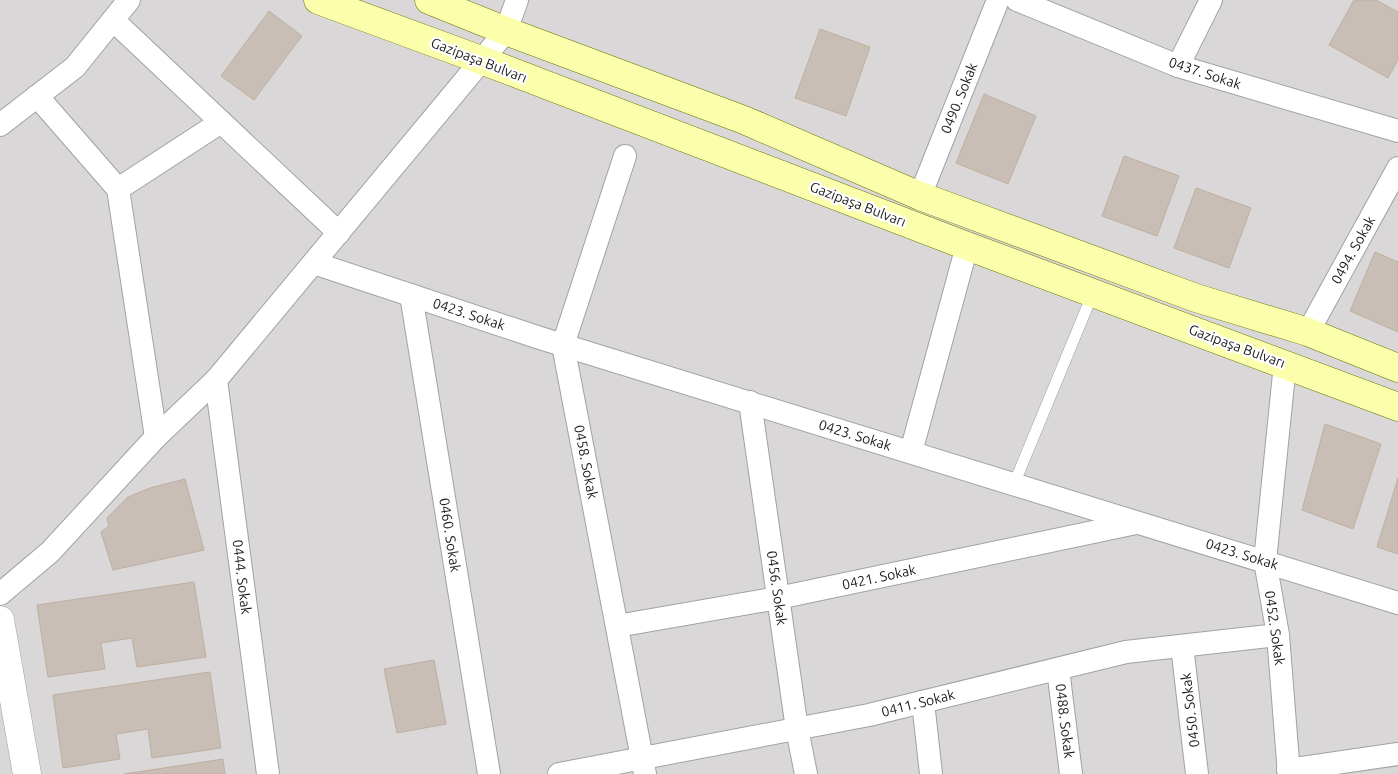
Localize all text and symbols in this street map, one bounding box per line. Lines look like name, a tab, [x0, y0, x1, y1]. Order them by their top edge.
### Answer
street label: Gazipaşa Bulvarı	[429, 34, 529, 86]
street label: 0437. Sokak	[1167, 54, 1243, 92]
street label: 0490. Sokak	[938, 60, 980, 136]
street label: Gazipaşa Bulvarı	[808, 178, 908, 230]
street label: 0494. Sokak	[1328, 213, 1378, 287]
street label: 0423. Sokak	[431, 295, 507, 333]
street label: Gazipaşa Bulvarı	[1187, 321, 1287, 371]
street label: 0423. Sokak	[817, 416, 893, 454]
street label: 0458. Sokak	[571, 424, 601, 500]
street label: 0460. Sokak	[436, 497, 464, 573]
street label: 0423. Sokak	[1204, 535, 1280, 573]
street label: 0444. Sokak	[229, 539, 255, 615]
street label: 0456. Sokak	[764, 550, 790, 626]
street label: 0421. Sokak	[841, 561, 917, 593]
street label: 0452. Sokak	[1262, 590, 1288, 666]
street label: 0450. Sokak	[1177, 672, 1203, 748]
street label: 0488. Sokak	[1052, 683, 1078, 759]
street label: 0411. Sokak	[880, 686, 956, 720]

